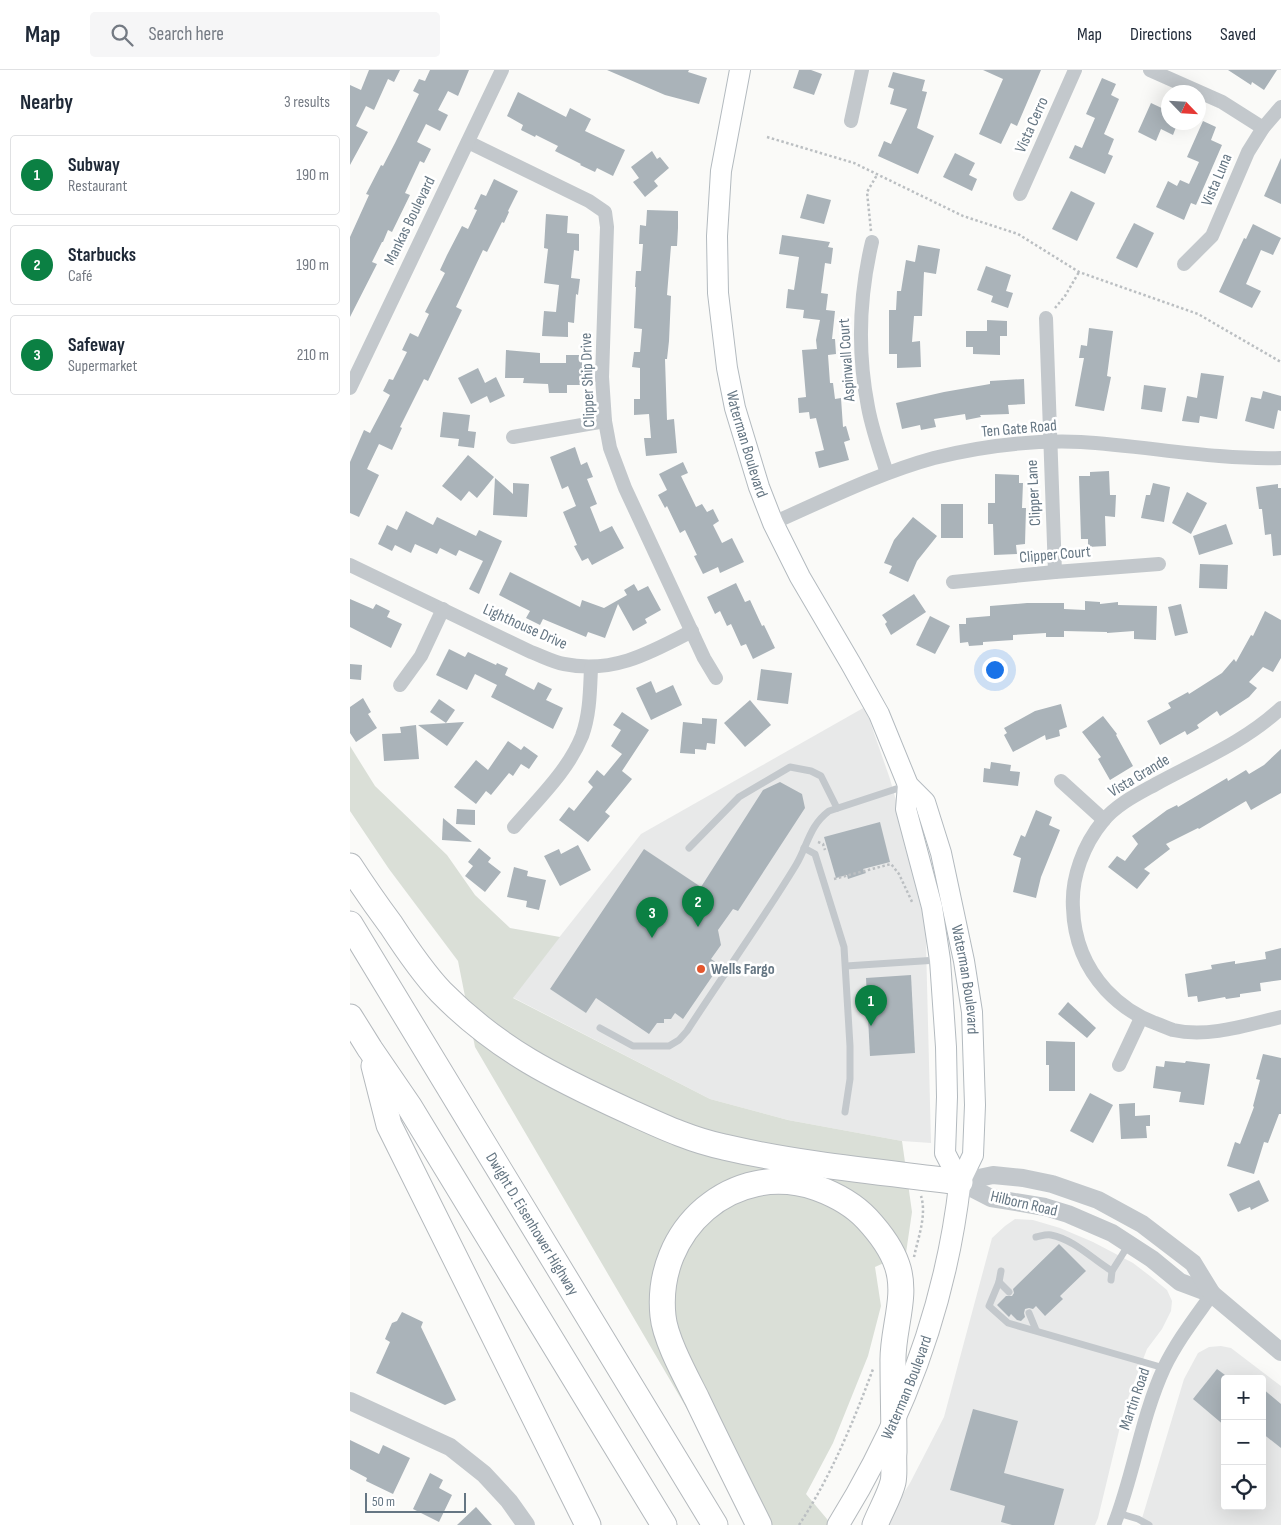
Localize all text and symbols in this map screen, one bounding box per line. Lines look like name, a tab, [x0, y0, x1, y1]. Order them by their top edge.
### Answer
search box	[90, 12, 440, 57]
text: Map	[25, 20, 60, 49]
icon: search	[108, 21, 136, 49]
text: Search here	[148, 23, 224, 46]
text: Map	[1077, 24, 1102, 45]
text: Directions	[1130, 24, 1192, 45]
text: Saved	[1220, 24, 1256, 45]
north arrow	[1161, 85, 1206, 130]
text: Nearby	[20, 90, 73, 115]
text: 3 results	[284, 93, 330, 112]
street label: Vista Cerro	[1011, 94, 1053, 156]
street label: Vista Luna	[1198, 151, 1236, 209]
text: Subway	[68, 154, 120, 177]
text: 1	[34, 166, 40, 185]
text: 190 m	[296, 166, 329, 185]
street label: Mankas Boulevard	[380, 174, 440, 268]
text: Restaurant	[68, 177, 127, 196]
text: Starbucks	[68, 244, 136, 267]
text: 2	[33, 256, 41, 275]
text: 190 m	[296, 256, 329, 275]
text: Café	[68, 267, 92, 286]
street label: Aspinwall Court	[835, 318, 859, 403]
street label: Clipper Ship Drive	[577, 332, 599, 428]
text: Safeway	[68, 334, 125, 357]
text: 3	[33, 346, 41, 365]
text: 210 m	[297, 346, 329, 365]
text: Supermarket	[68, 357, 137, 376]
street label: Waterman Boulevard	[722, 389, 772, 500]
street label: Ten Gate Road	[980, 416, 1058, 442]
street label: Clipper Lane	[1023, 459, 1045, 527]
street label: Clipper Court	[1019, 542, 1092, 568]
street label: Lighthouse Drive	[480, 600, 570, 654]
your location	[982, 657, 1008, 683]
street label: Vista Grande	[1105, 750, 1173, 802]
pin: 2	[682, 886, 714, 927]
pin: 3	[636, 897, 668, 938]
street label: Waterman Boulevard	[947, 923, 982, 1034]
place label: Wells Fargo	[711, 960, 775, 979]
marker: Wells Fargo	[695, 963, 707, 975]
pin: 1	[855, 985, 887, 1026]
street label: Dwight D. Eisenhower Highway	[482, 1149, 583, 1299]
street label: Hilborn Road	[989, 1187, 1059, 1221]
street label: Waterman Boulevard	[877, 1333, 936, 1443]
street label: Martin Road	[1116, 1365, 1154, 1433]
map controls	[1221, 1375, 1266, 1510]
button: +	[1221, 1375, 1266, 1420]
button: −	[1221, 1420, 1266, 1465]
button: locate	[1221, 1465, 1266, 1510]
scale bar	[365, 1490, 466, 1513]
text: 50 m	[372, 1493, 395, 1510]

